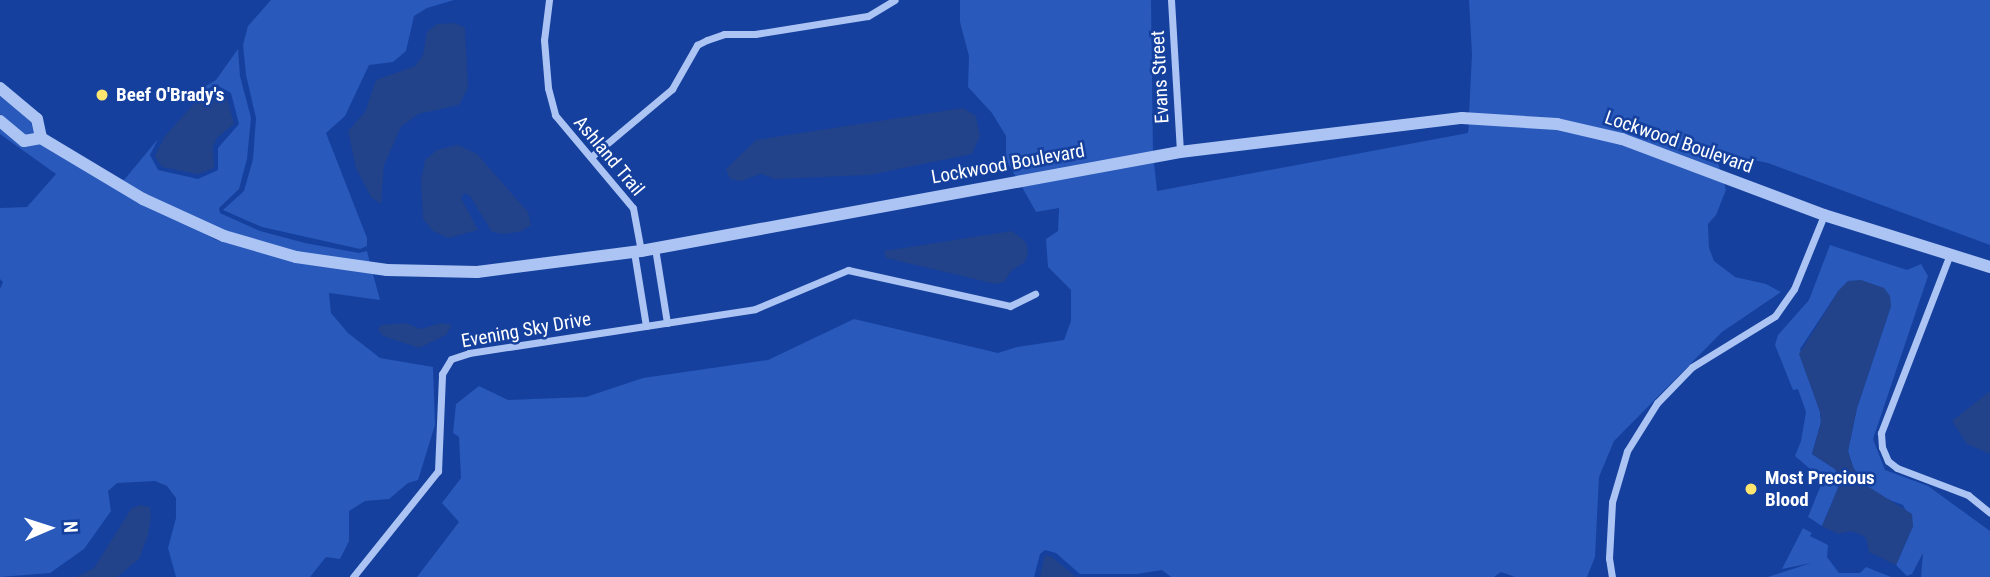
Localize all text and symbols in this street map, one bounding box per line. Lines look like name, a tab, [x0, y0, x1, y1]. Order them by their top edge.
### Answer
street label: Evans Street	[1146, 30, 1174, 124]
place label: Beef O'Brady's	[116, 84, 224, 106]
marker: Beef O'Brady's	[94, 87, 110, 103]
street label: Lockwood Boulevard	[1602, 106, 1756, 178]
street label: Ashland Trail	[569, 111, 649, 201]
street label: Lockwood Boulevard	[929, 139, 1087, 189]
street label: Evening Sky Drive	[459, 307, 593, 353]
place label: Most Precious Blood	[1765, 467, 1875, 511]
marker: Most Precious Blood	[1743, 481, 1759, 497]
north arrow	[14, 493, 84, 563]
text: N	[59, 520, 82, 533]

